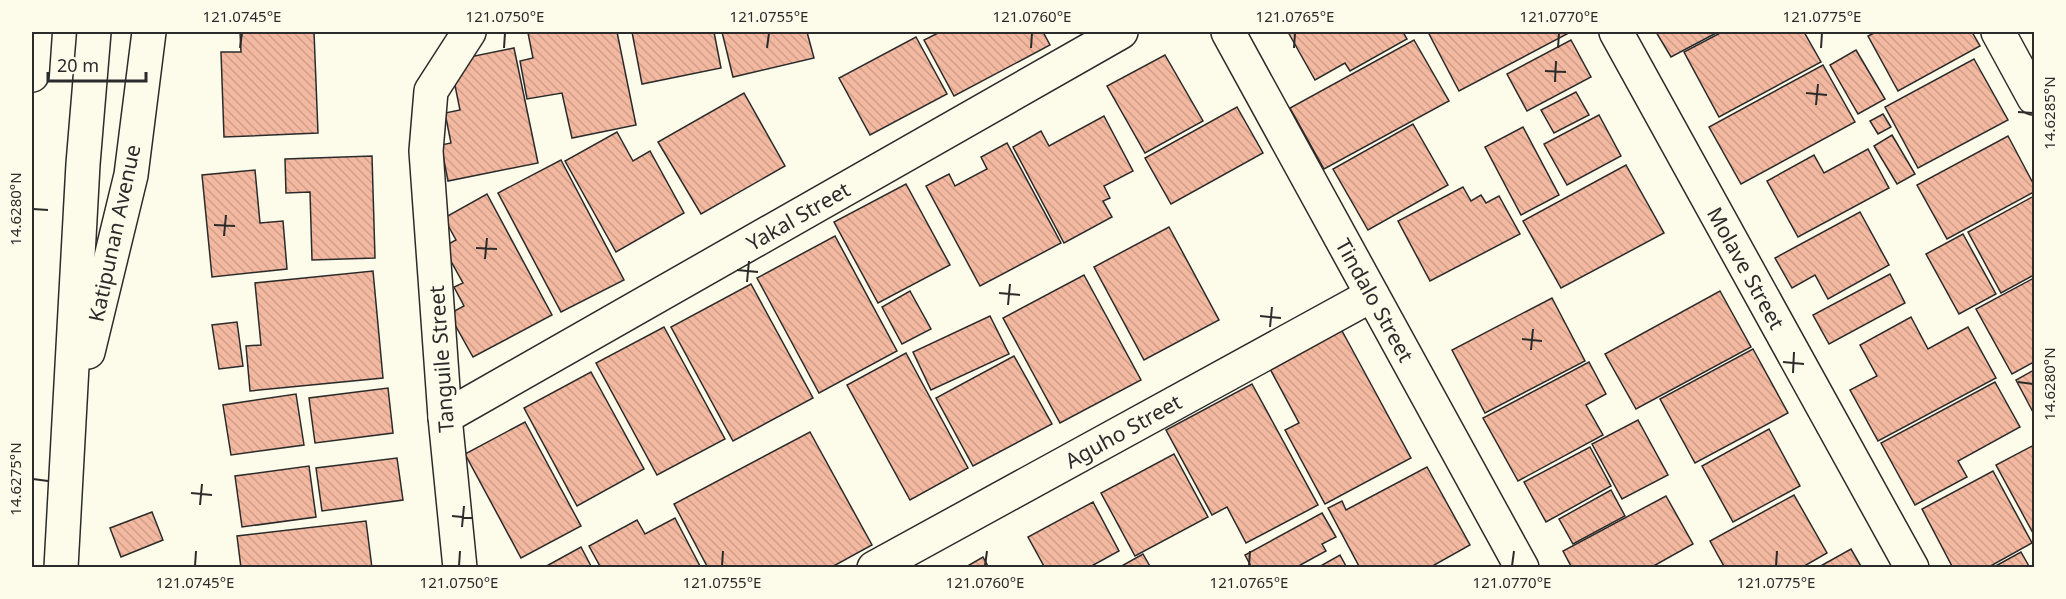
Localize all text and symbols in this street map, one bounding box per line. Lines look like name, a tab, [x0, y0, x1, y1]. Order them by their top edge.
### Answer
text: 121.0745°E	[203, 6, 281, 26]
text: 121.0750°E	[466, 6, 544, 26]
text: 121.0755°E	[730, 6, 808, 26]
text: 121.0760°E	[993, 6, 1071, 26]
text: 121.0765°E	[1256, 6, 1334, 26]
text: 121.0770°E	[1520, 6, 1598, 26]
text: 121.0775°E	[1783, 6, 1861, 26]
scale bar	[48, 45, 146, 83]
text: 20 m	[57, 53, 99, 77]
text: 14.6285°N	[2039, 76, 2059, 150]
street label: Katipunan Avenue	[82, 142, 146, 324]
text: 14.6280°N	[5, 172, 25, 246]
street label: Yakal Street	[741, 175, 855, 257]
street label: Molave Street	[1701, 202, 1791, 334]
street label: Tindalo Street	[1330, 233, 1421, 367]
street label: Tanguile Street	[422, 284, 460, 434]
text: 14.6280°N	[2039, 347, 2059, 421]
street label: Aguho Street	[1060, 387, 1187, 475]
text: 14.6275°N	[5, 442, 25, 516]
text: 121.0745°E	[156, 572, 234, 592]
text: 121.0750°E	[420, 572, 498, 592]
text: 121.0755°E	[683, 572, 761, 592]
text: 121.0760°E	[946, 572, 1024, 592]
text: 121.0765°E	[1210, 572, 1288, 592]
text: 121.0770°E	[1473, 572, 1551, 592]
text: 121.0775°E	[1737, 572, 1815, 592]

